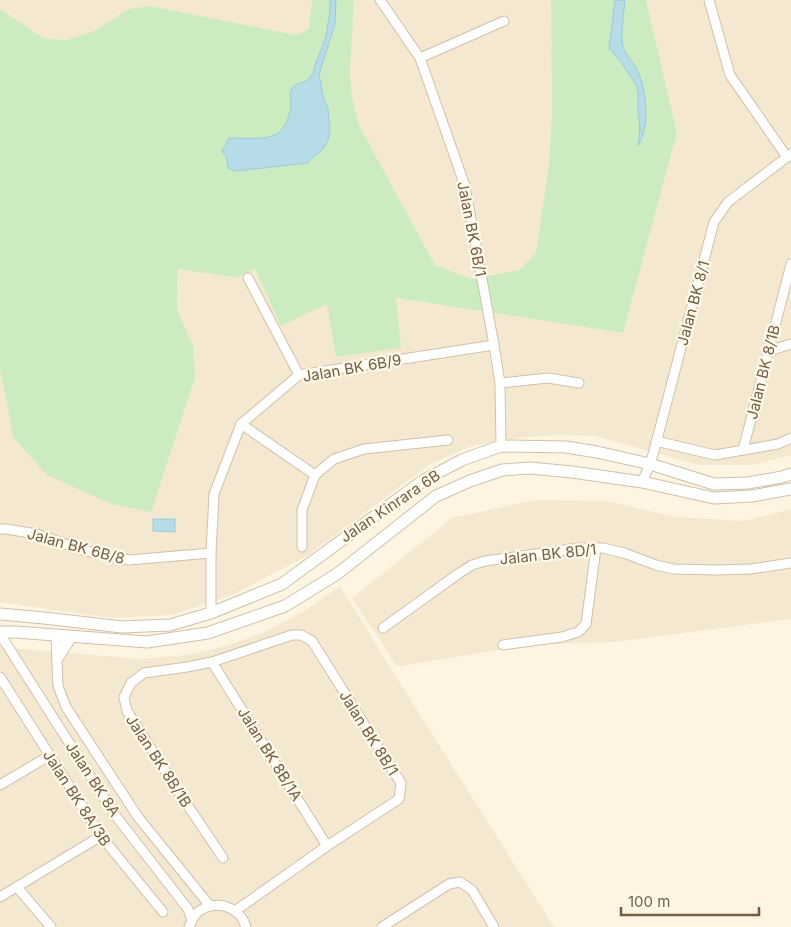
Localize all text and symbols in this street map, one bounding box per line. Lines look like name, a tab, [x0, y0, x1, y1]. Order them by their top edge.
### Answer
street label: Jalan BK 6B/1	[453, 180, 491, 278]
street label: Jalan BK 8/1	[673, 259, 713, 347]
street label: Jalan BK 8/1B	[742, 323, 784, 421]
street label: Jalan BK 6B/9	[301, 350, 403, 386]
street label: Jalan Kinrara 6B	[336, 466, 444, 546]
street label: Jalan BK 6B/8	[25, 524, 127, 568]
street label: Jalan BK 8D/1	[499, 539, 597, 569]
street label: Jalan BK 8B/1	[335, 687, 403, 779]
street label: Jalan BK 8B/1A	[234, 704, 306, 804]
street label: Jalan BK 8B/1B	[122, 711, 196, 811]
street label: Jalan BK 8A	[62, 738, 124, 820]
street label: Jalan BK 8A/3B	[39, 746, 115, 850]
scale bar	[621, 884, 758, 916]
text: 100 m	[628, 892, 670, 911]

